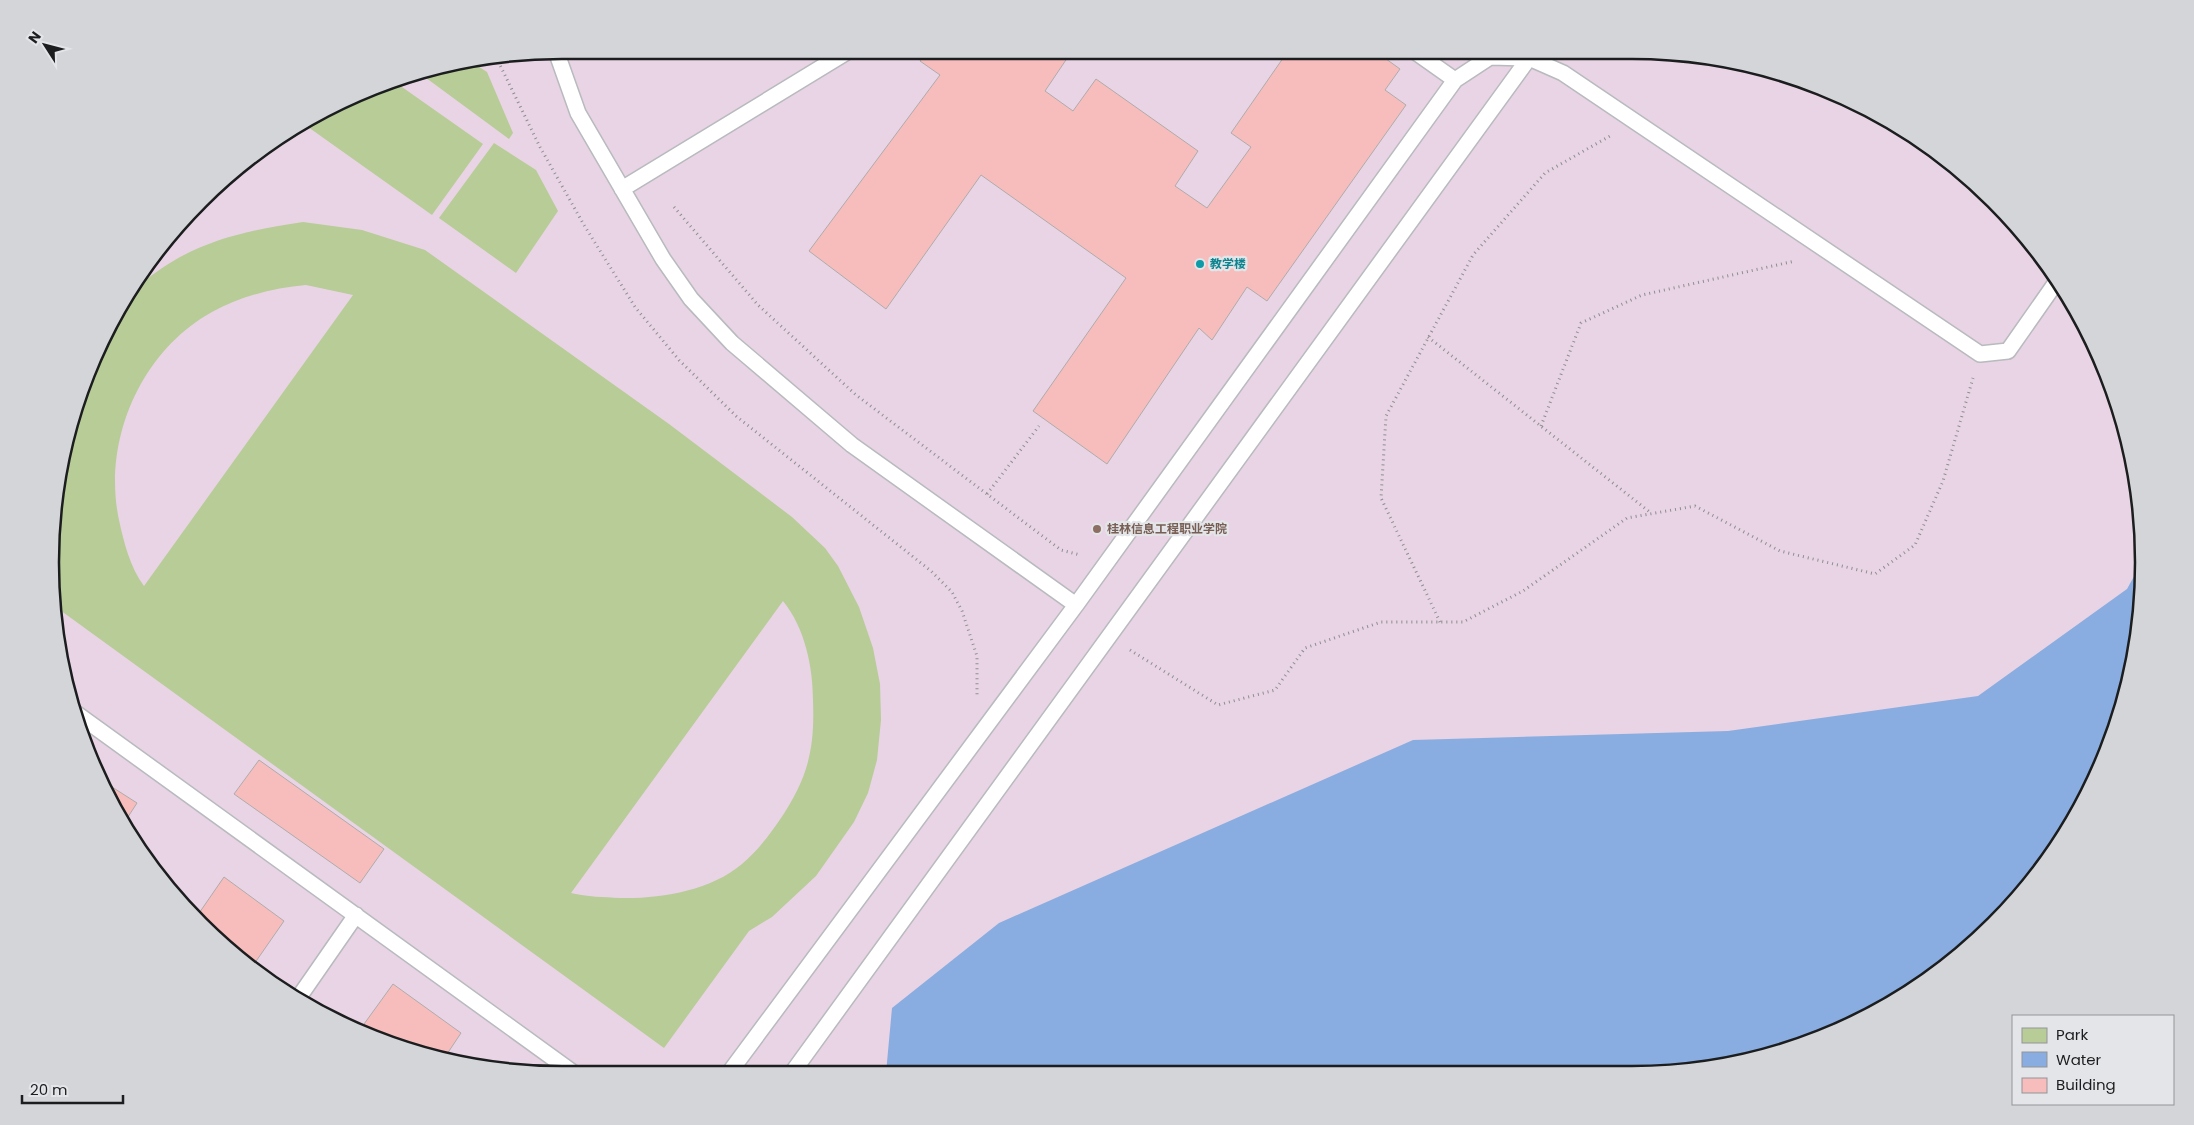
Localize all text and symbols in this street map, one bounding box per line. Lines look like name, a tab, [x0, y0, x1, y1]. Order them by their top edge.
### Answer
north arrow	[20, 20, 70, 70]
text: N	[23, 27, 46, 47]
place label: 教学楼	[1210, 255, 1246, 272]
marker: 教学楼	[1194, 258, 1206, 270]
place label: 桂林信息工程职业学院	[1107, 520, 1227, 537]
marker: 桂林信息工程职业学院	[1091, 523, 1103, 535]
legend	[2012, 1015, 2174, 1105]
text: Park	[2056, 1024, 2088, 1045]
text: Water	[2056, 1049, 2102, 1070]
scale bar	[22, 1072, 124, 1104]
text: Building	[2056, 1074, 2116, 1095]
text: 20 m	[30, 1079, 68, 1100]

